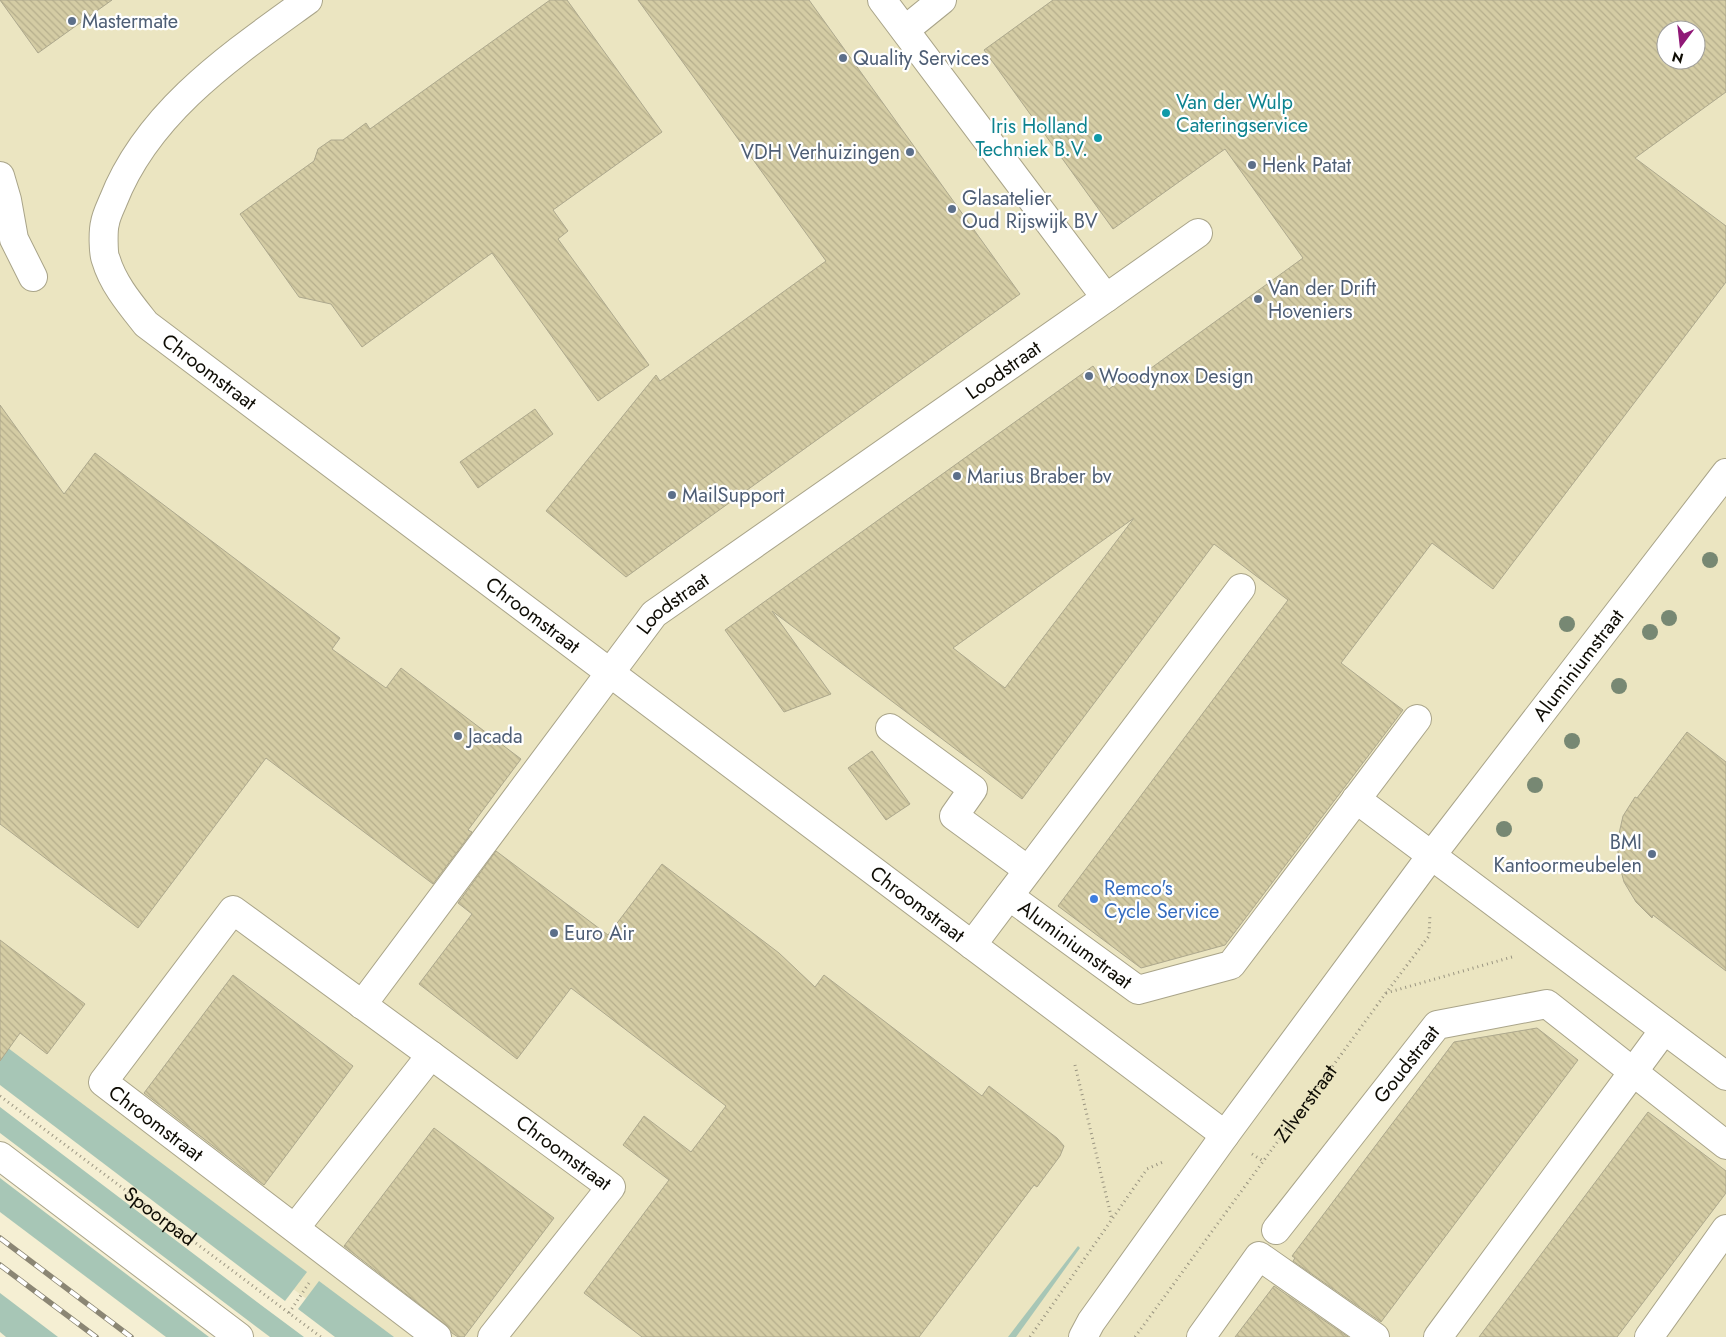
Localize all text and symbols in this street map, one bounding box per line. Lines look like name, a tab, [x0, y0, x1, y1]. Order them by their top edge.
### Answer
place label: Mastermate	[82, 7, 178, 36]
marker: Mastermate	[66, 15, 78, 27]
north arrow	[1656, 20, 1706, 70]
place label: Quality Services	[853, 44, 989, 73]
text: N	[1670, 46, 1686, 69]
marker: Quality Services	[837, 52, 849, 64]
place label: Van der Wulp Cateringservice	[1176, 88, 1308, 140]
marker: Van der Wulp Cateringservice	[1160, 107, 1172, 119]
place label: Iris Holland Techniek B.V.	[975, 112, 1088, 164]
marker: Iris Holland Techniek B.V.	[1092, 132, 1104, 144]
place label: VDH Verhuizingen	[741, 138, 900, 167]
marker: VDH Verhuizingen	[904, 146, 916, 158]
place label: Henk Patat	[1262, 151, 1351, 180]
marker: Henk Patat	[1246, 159, 1258, 171]
place label: Glasatelier Oud Rijswijk BV	[962, 184, 1099, 236]
marker: Glasatelier Oud Rijswijk BV	[946, 203, 958, 215]
place label: Van der Drift Hoveniers	[1268, 274, 1376, 326]
marker: Van der Drift Hoveniers	[1252, 293, 1264, 305]
street label: Chroomstraat	[155, 327, 262, 417]
street label: Loodstraat	[960, 334, 1047, 407]
place label: Woodynox Design	[1099, 362, 1254, 391]
marker: Woodynox Design	[1083, 370, 1095, 382]
place label: Marius Braber bv	[967, 462, 1112, 491]
marker: Marius Braber bv	[951, 470, 963, 482]
place label: MailSupport	[682, 481, 785, 510]
marker: MailSupport	[666, 489, 678, 501]
street label: Loodstraat	[630, 566, 715, 641]
street label: Chroomstraat	[479, 570, 586, 661]
street label: Aluminiumstraat	[1526, 603, 1631, 727]
place label: Jacada	[465, 722, 523, 751]
marker: Jacada	[452, 730, 464, 742]
place label: BMI Kantoormeubelen	[1494, 828, 1642, 880]
marker: BMI Kantoormeubelen	[1646, 848, 1658, 860]
street label: Chroomstraat	[864, 859, 971, 950]
place label: Remco's Cycle Service	[1104, 874, 1219, 926]
street label: Aluminiumstraat	[1012, 893, 1138, 996]
marker: Remco's Cycle Service	[1088, 893, 1100, 905]
place label: Euro Air	[564, 919, 634, 948]
marker: Euro Air	[548, 927, 560, 939]
street label: Goudstraat	[1367, 1019, 1447, 1110]
street label: Zilverstraat	[1267, 1059, 1344, 1149]
street label: Chroomstraat	[102, 1078, 209, 1169]
street label: Chroomstraat	[510, 1108, 617, 1198]
street label: Spoorpad	[118, 1180, 202, 1253]

